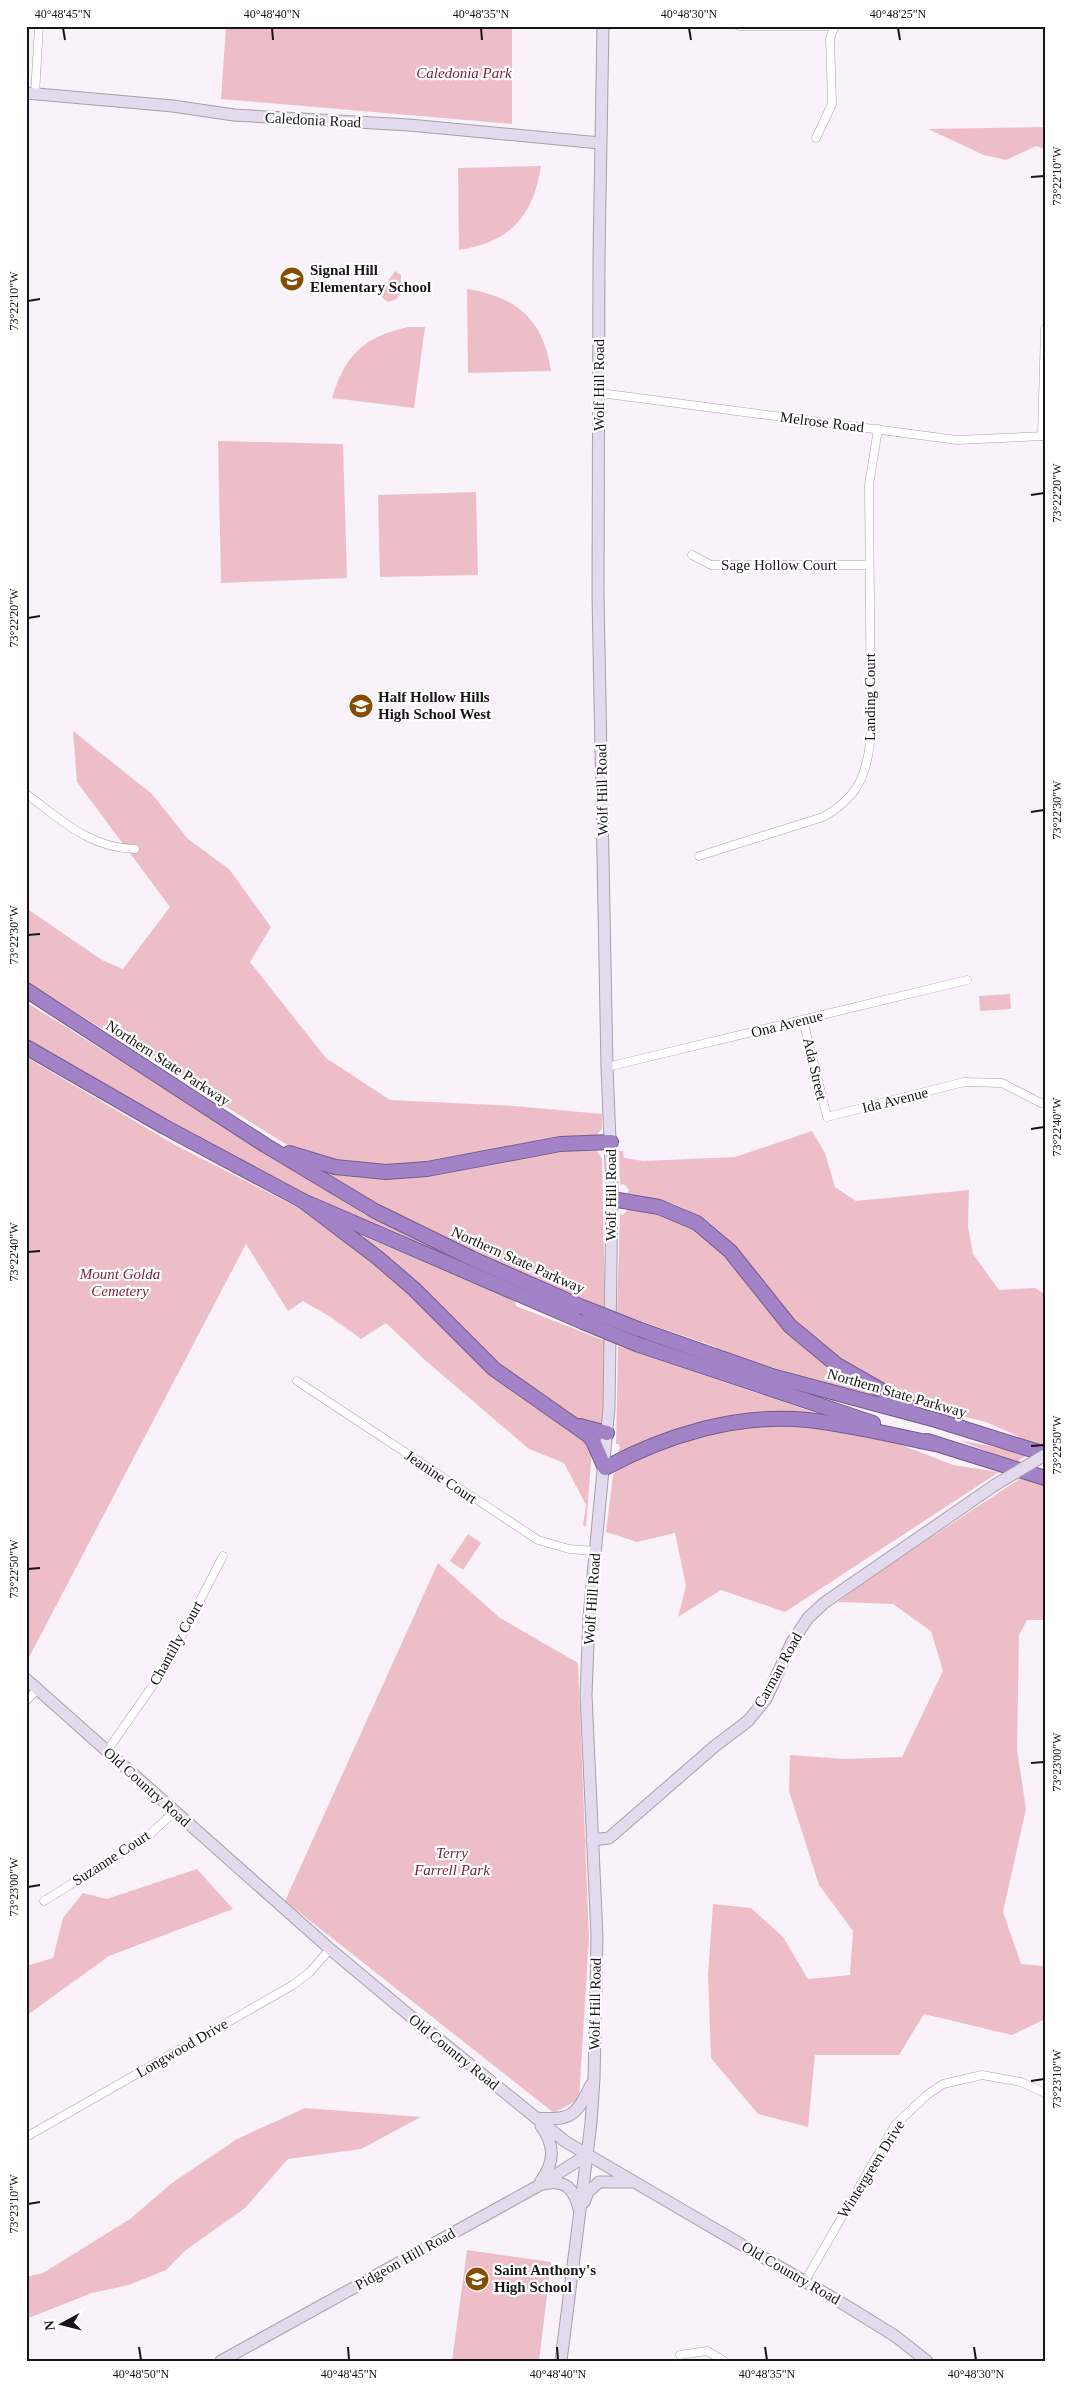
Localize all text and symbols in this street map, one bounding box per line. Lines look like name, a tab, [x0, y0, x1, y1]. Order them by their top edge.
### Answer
text: 40°48'45"N	[35, 7, 92, 21]
text: 40°48'40"N	[244, 7, 301, 21]
text: 40°48'35"N	[453, 7, 510, 21]
text: 40°48'30"N	[661, 7, 718, 21]
text: 40°48'25"N	[870, 7, 927, 21]
park label: Caledonia Park	[416, 65, 512, 81]
street label: Caledonia Road	[265, 109, 362, 131]
text: 73°22'10"W	[1050, 146, 1064, 206]
place label: Signal Hill Elementary School	[310, 262, 431, 295]
school or university icon: Signal Hill Elementary School	[279, 266, 305, 292]
text: 73°22'10"W	[7, 271, 21, 331]
street label: Wolf Hill Road	[591, 338, 607, 431]
street label: Melrose Road	[779, 409, 865, 435]
text: 73°22'20"W	[1050, 463, 1064, 523]
street label: Sage Hollow Court	[721, 557, 838, 573]
text: 73°22'20"W	[7, 588, 21, 648]
street label: Landing Court	[862, 652, 878, 741]
place label: Half Hollow Hills High School West	[378, 689, 491, 722]
school or university icon: Half Hollow Hills High School West	[348, 693, 374, 719]
street label: Wolf Hill Road	[593, 743, 611, 836]
text: 73°22'30"W	[1050, 780, 1064, 840]
text: 73°22'30"W	[7, 905, 21, 965]
street label: Ona Avenue	[749, 1007, 825, 1041]
street label: Northern State Parkway	[103, 1017, 233, 1109]
street label: Ada Street	[800, 1036, 830, 1103]
street label: Ida Avenue	[860, 1084, 930, 1116]
text: 73°22'40"W	[1050, 1097, 1064, 1157]
street label: Wolf Hill Road	[603, 1148, 619, 1241]
text: 73°22'40"W	[7, 1222, 21, 1282]
street label: Northern State Parkway	[449, 1223, 588, 1297]
park label: Mount Golda Cemetery	[79, 1266, 160, 1299]
street label: Northern State Parkway	[826, 1365, 969, 1421]
text: 73°22'50"W	[1050, 1415, 1064, 1475]
street label: Jeanine Court	[402, 1447, 481, 1507]
text: 73°22'50"W	[7, 1539, 21, 1599]
street label: Wolf Hill Road	[581, 1552, 603, 1646]
street label: Chantilly Court	[146, 1597, 206, 1688]
street label: Carman Road	[751, 1629, 805, 1710]
text: 73°23'00"W	[1050, 1732, 1064, 1792]
street label: Old Country Road	[100, 1744, 194, 1830]
street label: Suzanne Court	[69, 1827, 153, 1889]
park label: Terry Farrell Park	[413, 1845, 490, 1878]
text: 73°23'00"W	[7, 1857, 21, 1917]
street label: Wolf Hill Road	[586, 1957, 604, 2050]
street label: Old Country Road	[406, 2011, 502, 2093]
street label: Longwood Drive	[133, 2015, 231, 2081]
text: 73°23'10"W	[1050, 2049, 1064, 2109]
street label: Wintergreen Drive	[835, 2117, 908, 2221]
text: 73°23'10"W	[7, 2174, 21, 2234]
street label: Pidgeon Hill Road	[352, 2225, 458, 2293]
street label: Old Country Road	[739, 2238, 843, 2308]
place label: Saint Anthony's High School	[494, 2262, 596, 2295]
school or university icon: Saint Anthony's High School	[464, 2266, 490, 2292]
north arrow	[38, 2300, 88, 2350]
text: N	[42, 2320, 58, 2331]
text: 40°48'50"N	[113, 2367, 170, 2381]
text: 40°48'45"N	[321, 2367, 378, 2381]
text: 40°48'40"N	[530, 2367, 587, 2381]
text: 40°48'35"N	[739, 2367, 796, 2381]
text: 40°48'30"N	[948, 2367, 1005, 2381]

